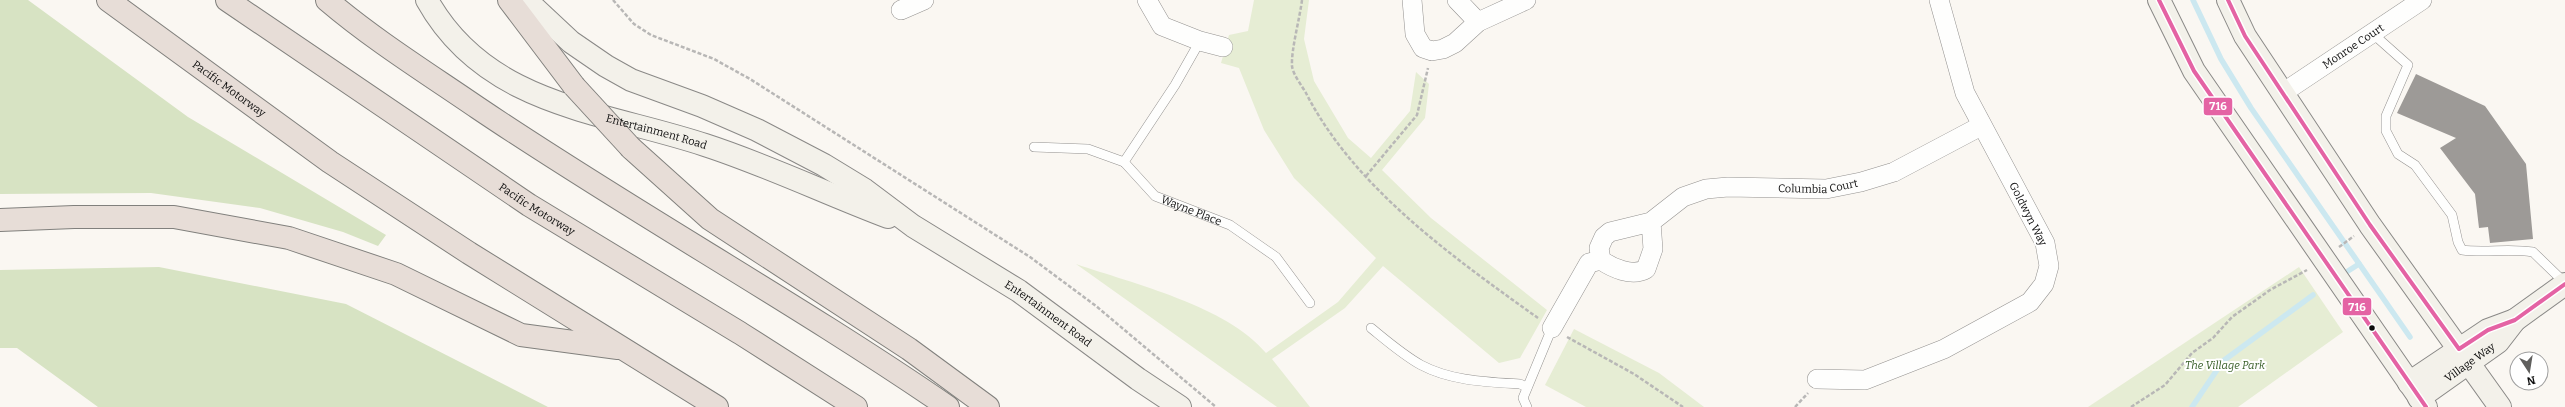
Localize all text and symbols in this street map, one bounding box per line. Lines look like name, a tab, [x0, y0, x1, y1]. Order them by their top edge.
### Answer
street label: Monroe Court	[2320, 21, 2386, 71]
street label: Pacific Motorway	[190, 57, 268, 120]
line badge: 716	[2203, 97, 2233, 116]
text: 716	[2209, 100, 2227, 113]
street label: Entertainment Road	[605, 111, 709, 152]
street label: Columbia Court	[1778, 176, 1859, 196]
street label: Pacific Motorway	[497, 180, 578, 238]
street label: Goldwyn Way	[2006, 180, 2050, 248]
street label: Wayne Place	[1159, 192, 1224, 228]
street label: Entertainment Road	[1003, 277, 1095, 349]
line badge: 716	[2342, 297, 2372, 316]
text: 716	[2348, 301, 2366, 314]
unlabelled marker	[2367, 323, 2377, 333]
street label: Village Way	[2442, 340, 2497, 384]
north arrow	[2509, 351, 2549, 391]
park label: The Village Park	[2185, 359, 2266, 372]
text: N	[2525, 373, 2536, 388]

